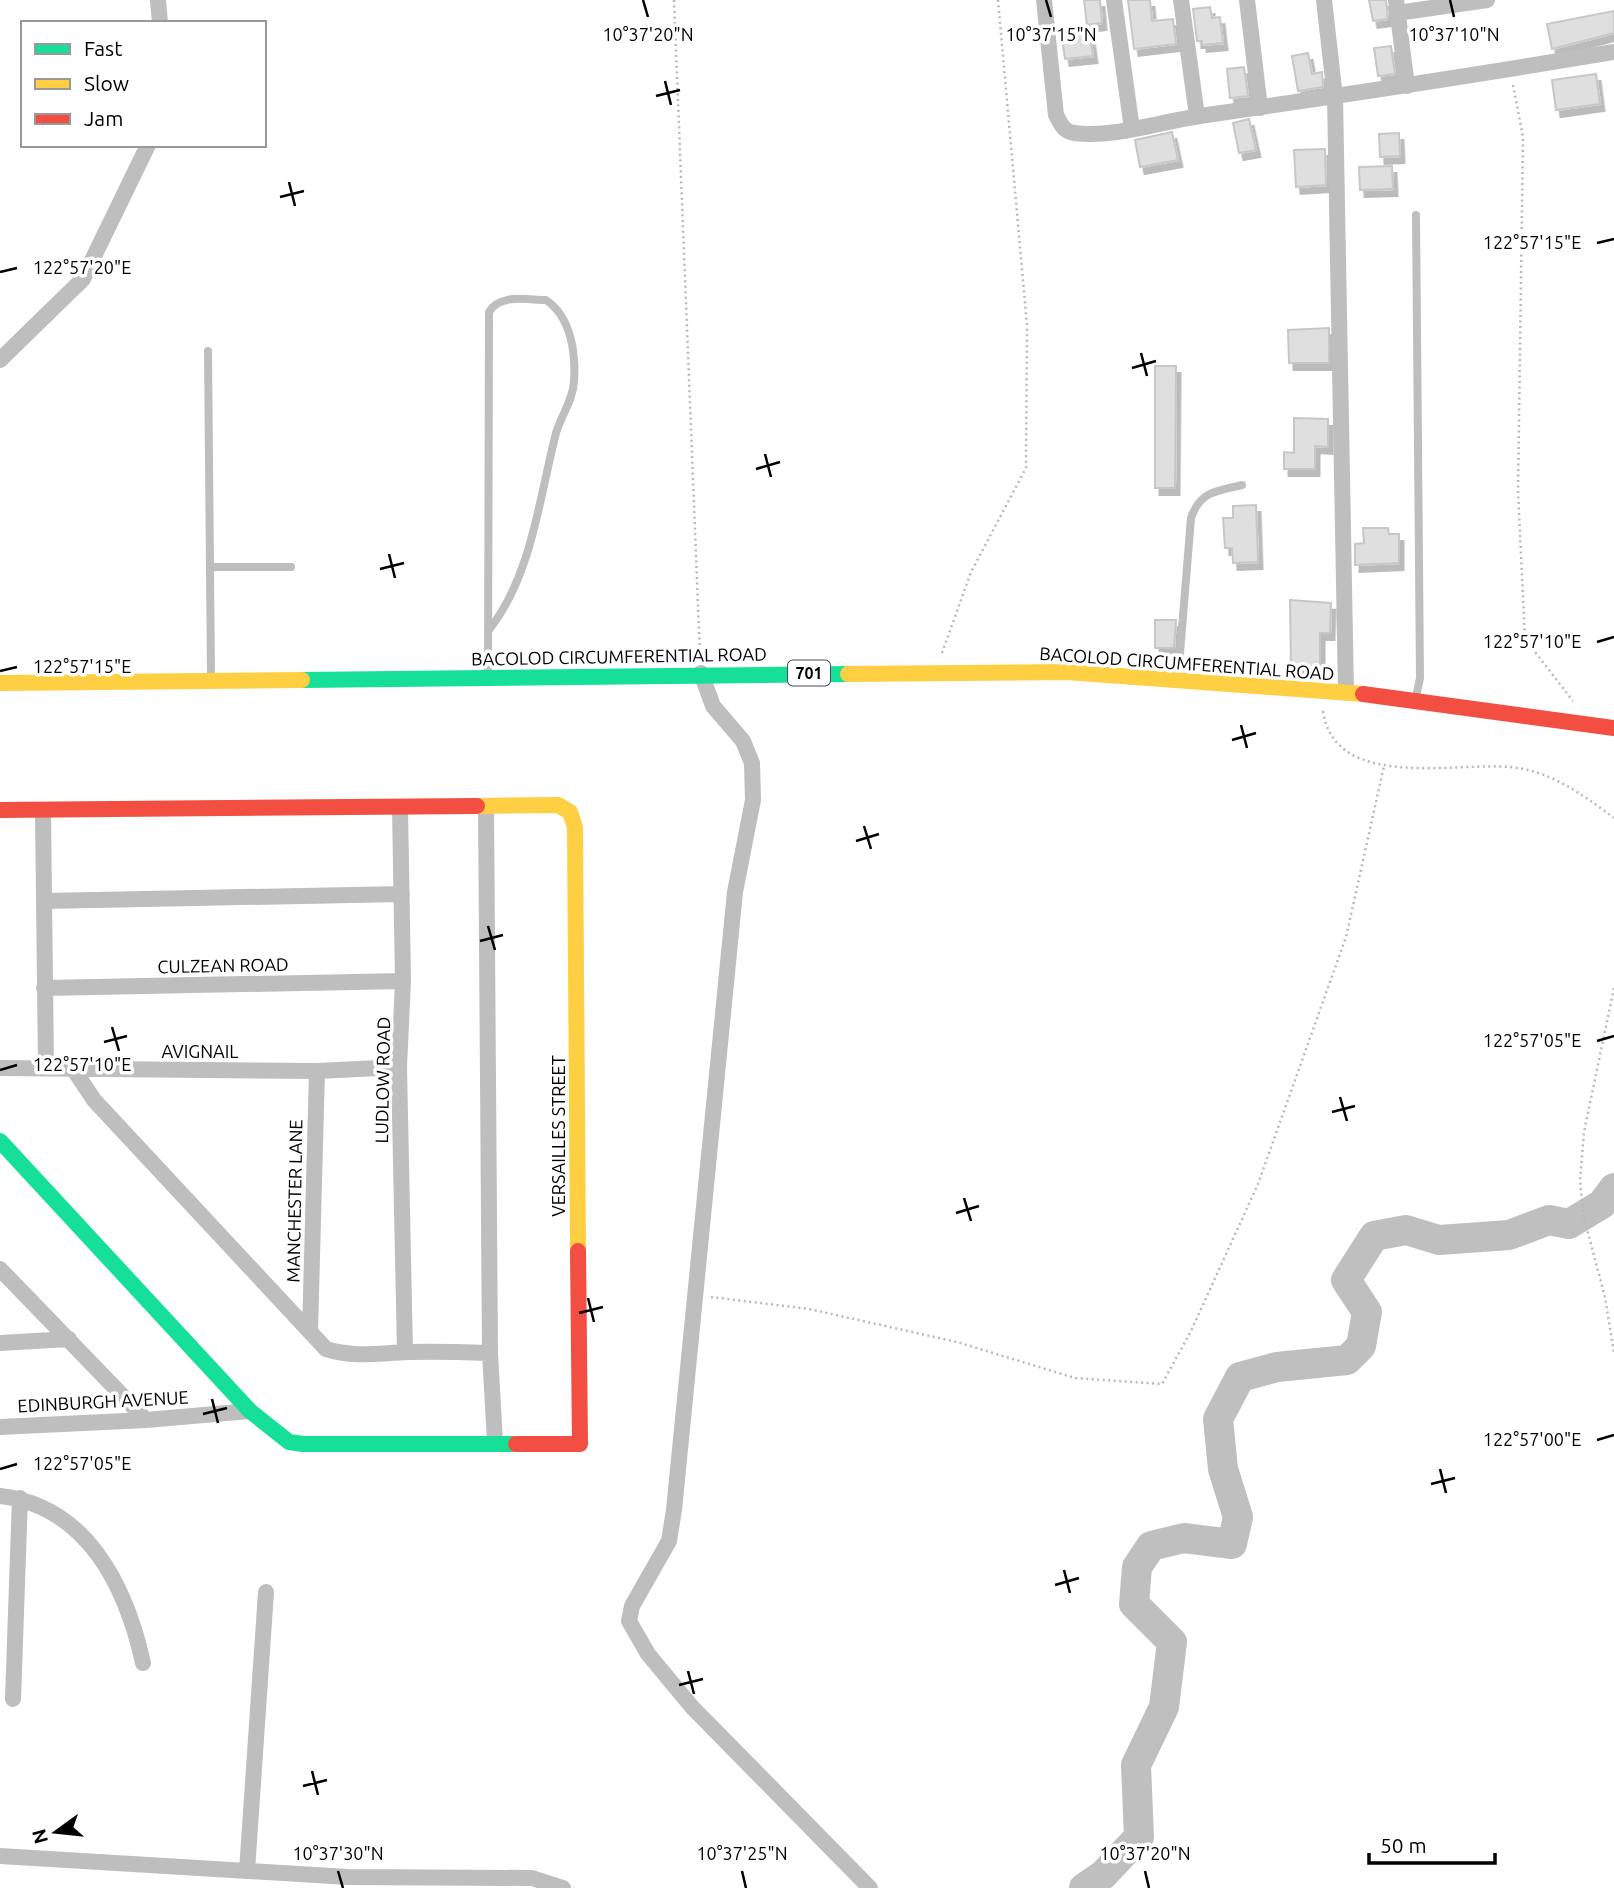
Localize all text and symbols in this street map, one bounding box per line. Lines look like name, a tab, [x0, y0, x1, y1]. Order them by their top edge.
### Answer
legend	[21, 21, 266, 147]
text: 10°37'20"N	[602, 24, 694, 44]
text: 10°37'15"N	[1005, 24, 1097, 44]
text: 10°37'10"N	[1408, 24, 1500, 44]
text: Fast	[84, 36, 122, 60]
text: Slow	[84, 71, 129, 95]
text: Jam	[84, 106, 123, 130]
text: 122°57'15"E	[1483, 232, 1581, 252]
text: 122°57'20"E	[33, 257, 131, 277]
text: 122°57'10"E	[1483, 631, 1581, 651]
street label: BACOLOD CIRCUMFERENTIAL ROAD	[471, 643, 767, 669]
street label: BACOLOD CIRCUMFERENTIAL ROAD	[1039, 643, 1335, 683]
text: 122°57'15"E	[33, 656, 131, 676]
road number: 701	[788, 660, 830, 686]
street label: CULZEAN ROAD	[157, 954, 289, 976]
street label: LUDLOW ROAD	[371, 1016, 393, 1144]
text: 122°57'05"E	[1483, 1030, 1581, 1050]
street label: AVIGNAIL	[161, 1041, 239, 1061]
text: 122°57'10"E	[33, 1054, 131, 1074]
street label: VERSAILLES STREET	[548, 1055, 568, 1217]
street label: MANCHESTER LANE	[283, 1119, 305, 1283]
street label: EDINBURGH AVENUE	[17, 1387, 189, 1415]
text: 122°57'00"E	[1483, 1429, 1581, 1449]
text: 122°57'05"E	[33, 1453, 131, 1473]
north arrow	[21, 1797, 91, 1867]
scale bar	[1369, 1822, 1495, 1866]
text: N	[27, 1827, 52, 1846]
text: 50 m	[1380, 1833, 1427, 1857]
text: 10°37'30"N	[292, 1843, 384, 1863]
text: 10°37'25"N	[696, 1843, 788, 1863]
text: 10°37'20"N	[1099, 1843, 1191, 1863]

